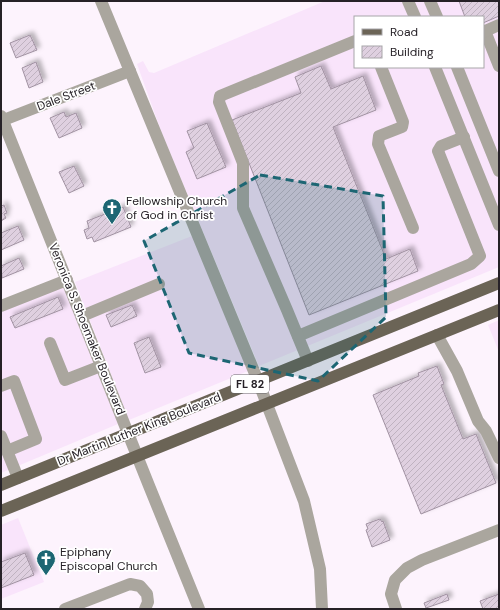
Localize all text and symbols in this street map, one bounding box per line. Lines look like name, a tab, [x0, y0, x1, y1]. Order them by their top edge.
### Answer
legend	[354, 16, 484, 68]
text: Road	[390, 24, 418, 40]
text: Building	[390, 44, 434, 60]
street label: Dale Street	[34, 77, 98, 114]
place label: Fellowship Church of God in Christ	[126, 193, 227, 223]
church icon: Fellowship Church of God in Christ	[101, 197, 123, 225]
street label: Veronica S. Shoemaker Boulevard	[45, 241, 129, 417]
road number: FL 82	[231, 375, 269, 393]
street label: Dr Martin Luther King Boulevard	[55, 389, 223, 469]
place label: Epiphany Episcopal Church	[60, 544, 158, 574]
church icon: Epiphany Episcopal Church	[35, 548, 57, 576]

